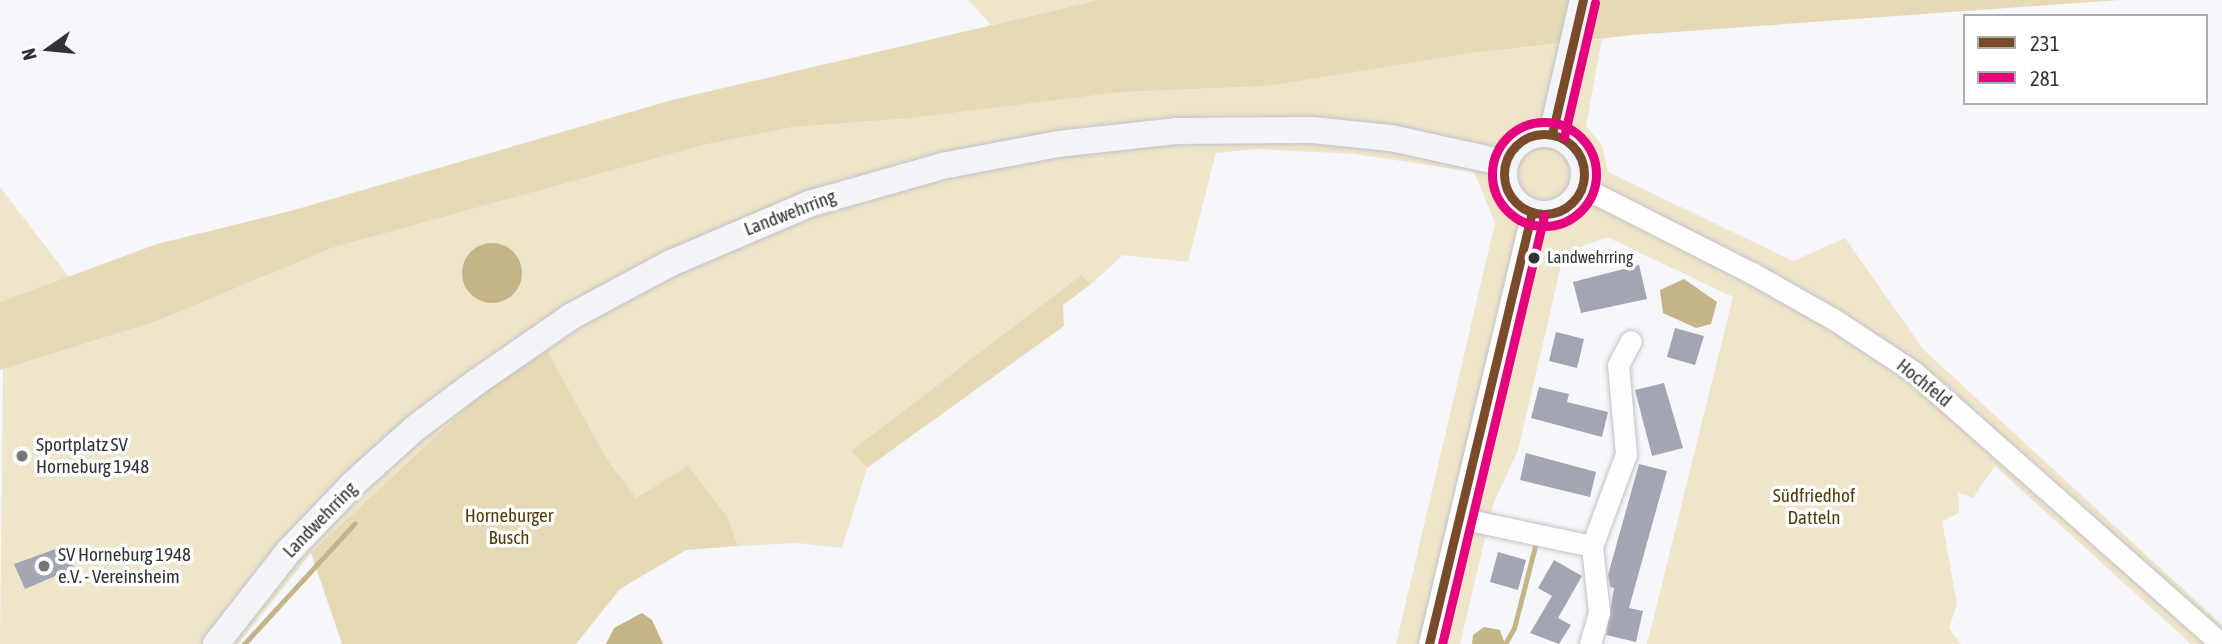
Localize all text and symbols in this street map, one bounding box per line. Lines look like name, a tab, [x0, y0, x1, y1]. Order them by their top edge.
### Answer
north arrow	[14, 14, 84, 84]
legend	[1963, 14, 2208, 105]
text: 231	[2030, 31, 2060, 55]
text: N	[17, 46, 41, 63]
text: 281	[2030, 66, 2060, 90]
street label: Landwehrring	[741, 185, 839, 241]
place label: Landwehrring	[1547, 248, 1633, 268]
marker: Landwehrring	[1527, 251, 1541, 265]
street label: Hochfeld	[1892, 354, 1956, 412]
place label: Sportplatz SV Horneburg 1948	[36, 434, 149, 478]
marker: Sportplatz SV Horneburg 1948	[14, 448, 30, 464]
street label: Landwehrring	[278, 477, 362, 563]
park label: Südfriedhof Datteln	[1773, 485, 1855, 529]
park label: Horneburger Busch	[465, 505, 553, 549]
place label: SV Horneburg 1948 e.V. - Vereinsheim	[58, 544, 191, 588]
marker: SV Horneburg 1948 e.V. - Vereinsheim	[36, 558, 52, 574]

